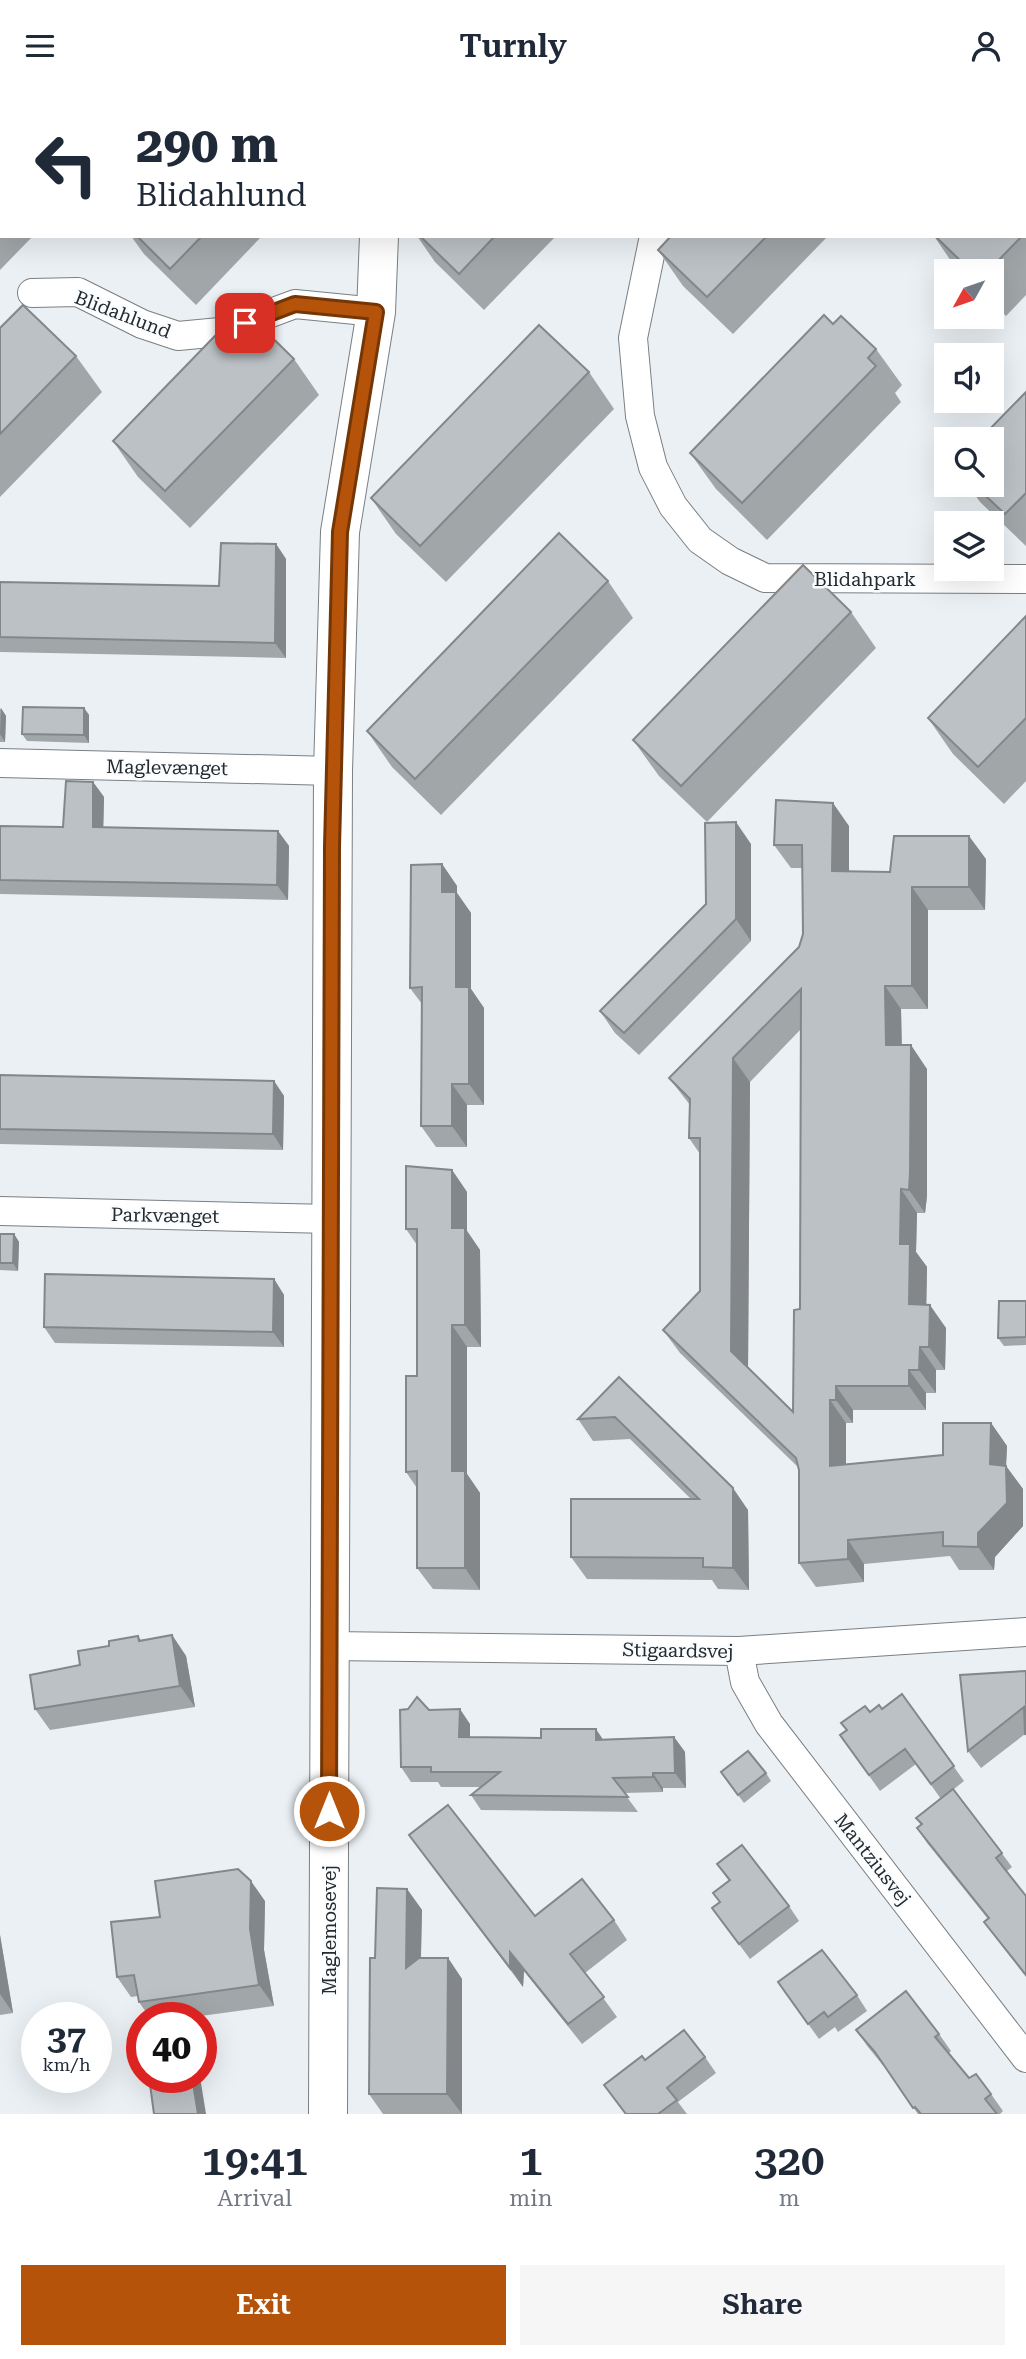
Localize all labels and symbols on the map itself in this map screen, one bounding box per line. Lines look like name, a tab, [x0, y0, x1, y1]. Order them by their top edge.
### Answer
north arrow	[934, 259, 1004, 329]
street label: Blidahlund	[71, 286, 174, 343]
pin	[215, 293, 275, 353]
street label: Blidahpark	[814, 568, 916, 591]
street label: Maglevænget	[106, 755, 228, 780]
street label: Parkvænget	[111, 1203, 219, 1228]
street label: Stigaardsvej	[622, 1638, 734, 1663]
position arrow	[292, 1774, 366, 1848]
street label: Mantziusvej	[830, 1809, 916, 1910]
street label: Maglemosevej	[318, 1865, 341, 1995]
speed limit sign: 40	[126, 2002, 217, 2093]

